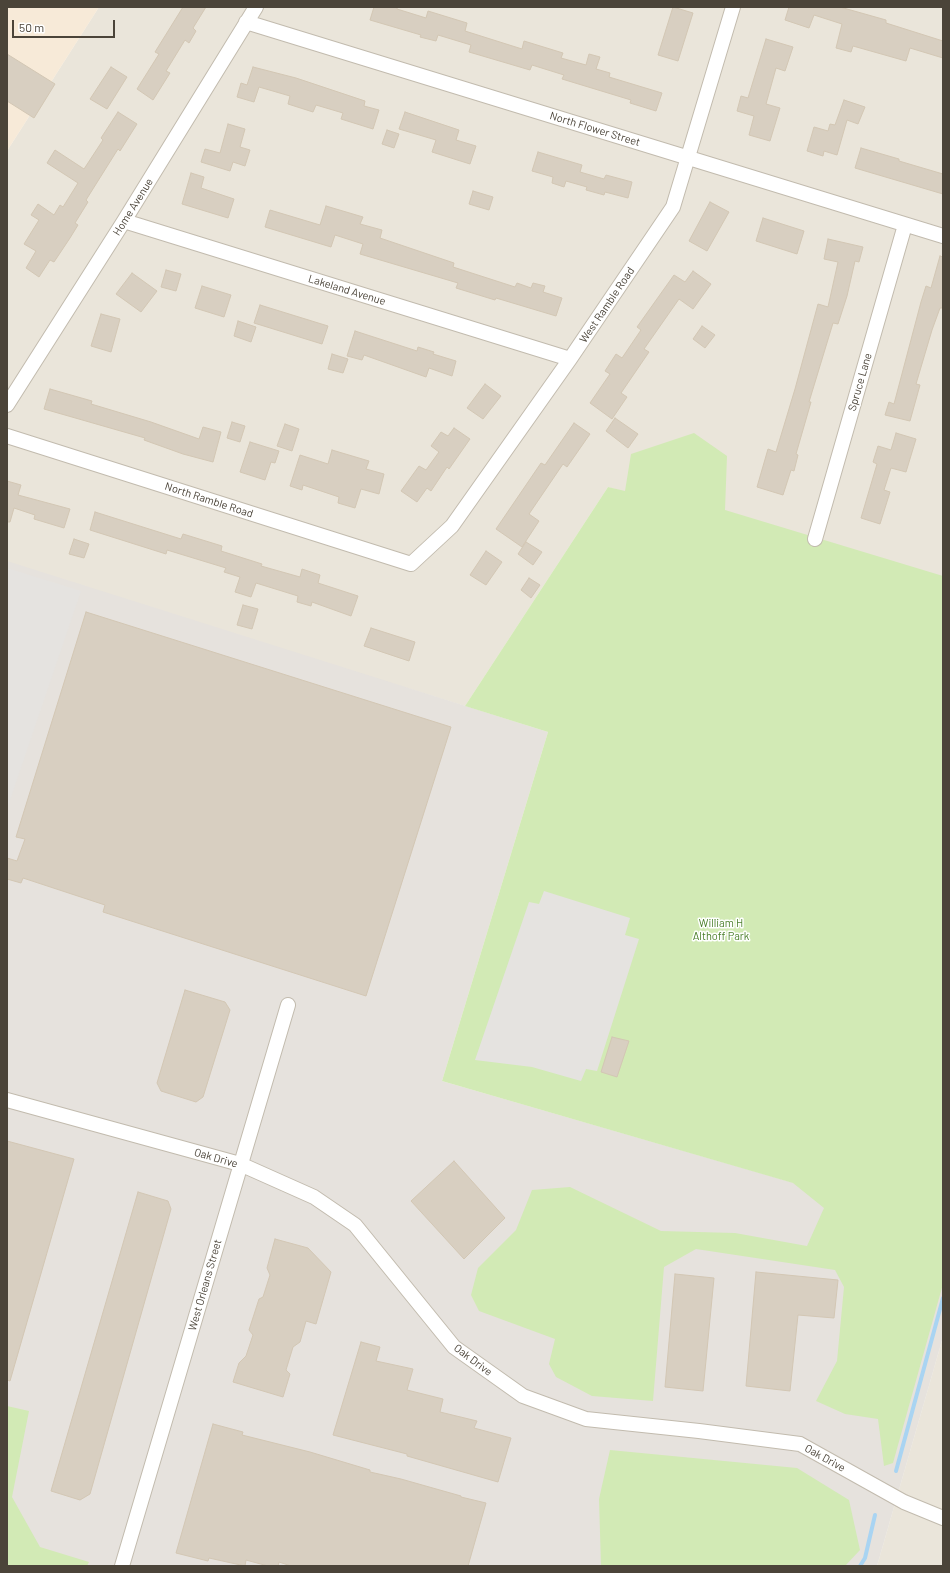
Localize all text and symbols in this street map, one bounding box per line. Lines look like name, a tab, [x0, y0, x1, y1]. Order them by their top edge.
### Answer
scale bar	[14, 12, 117, 38]
text: 50 m	[19, 20, 44, 34]
street label: North Flower Street	[548, 109, 642, 149]
street label: Home Avenue	[110, 176, 156, 238]
street label: West Ramble Road	[577, 265, 637, 345]
street label: Lakeland Avenue	[307, 272, 387, 308]
street label: Spruce Lane	[845, 351, 875, 413]
street label: North Ramble Road	[163, 479, 255, 521]
park label: William H Althoff Park	[693, 916, 749, 942]
street label: Oak Drive	[193, 1146, 239, 1170]
street label: West Orleans Street	[186, 1238, 224, 1332]
street label: Oak Drive	[451, 1341, 495, 1379]
street label: Oak Drive	[802, 1441, 848, 1475]

